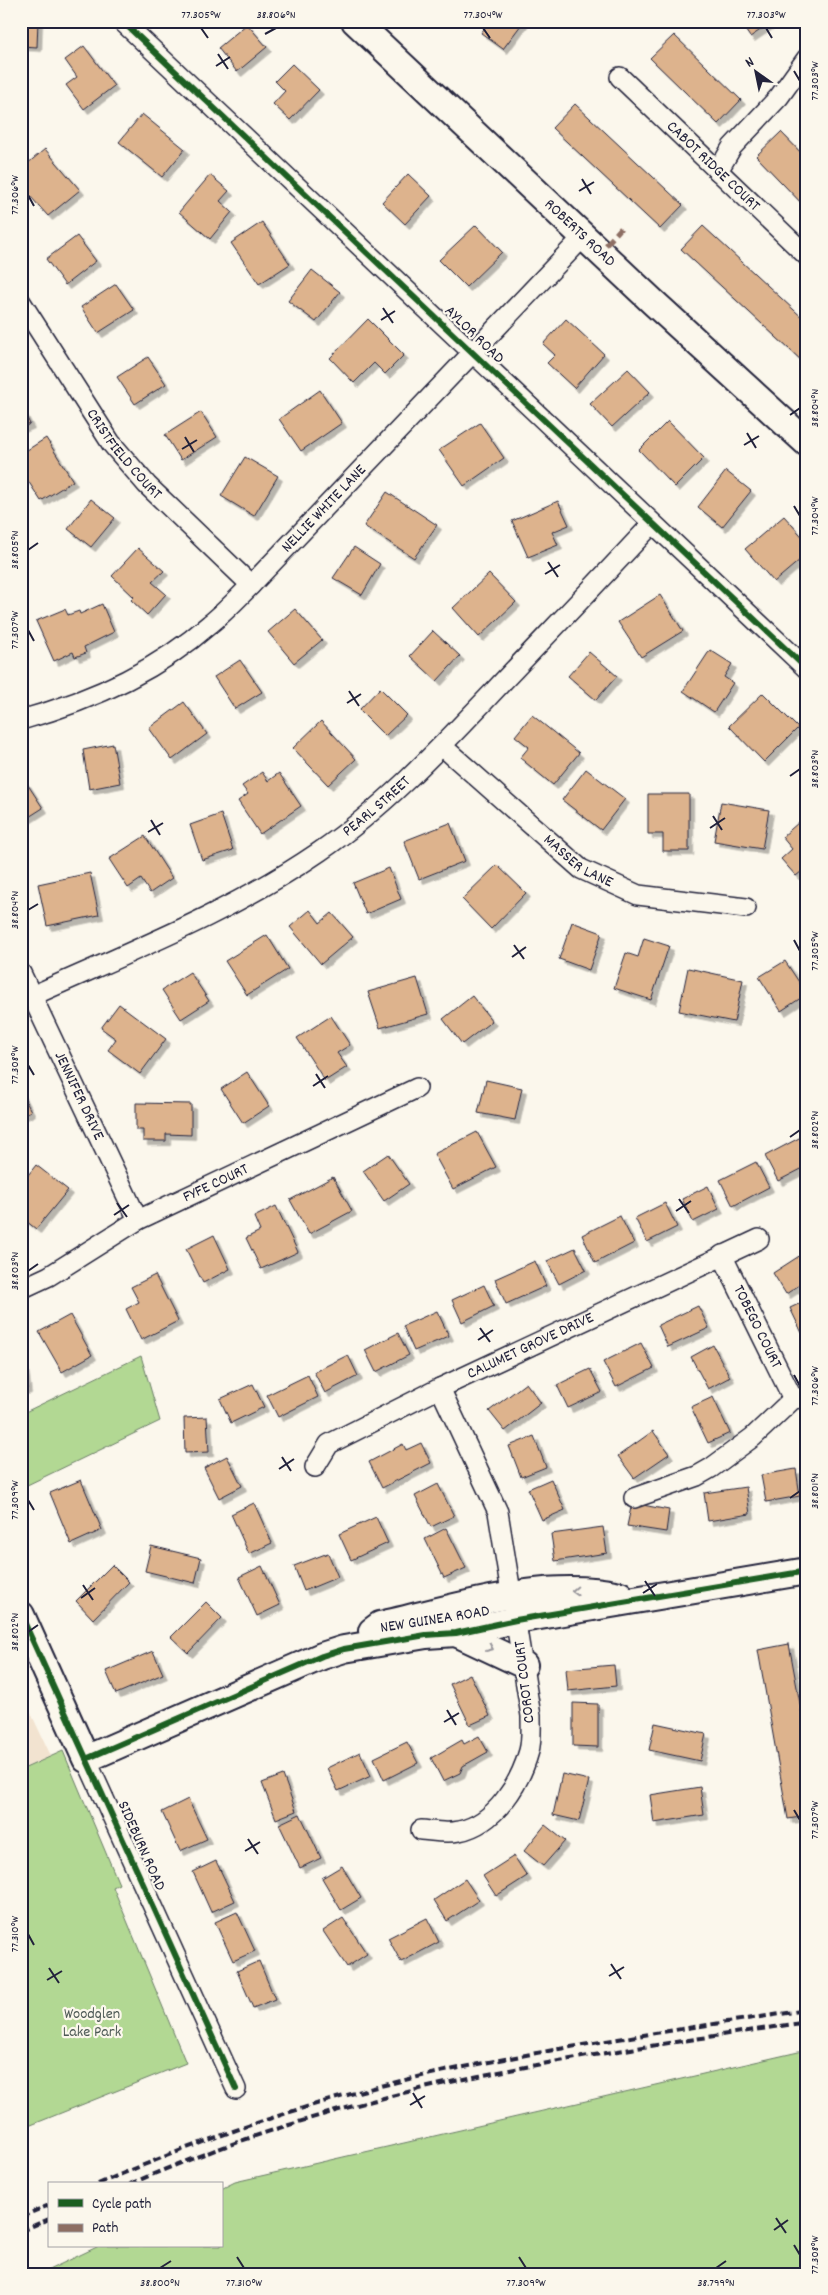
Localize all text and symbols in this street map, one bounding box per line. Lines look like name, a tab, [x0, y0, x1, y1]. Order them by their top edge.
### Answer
text: 77.305°W	[181, 7, 221, 24]
text: 38.806°N	[256, 7, 296, 24]
text: 77.304°W	[464, 7, 502, 24]
text: 77.303°W	[746, 7, 786, 24]
north arrow	[730, 48, 780, 98]
text: N	[742, 52, 758, 73]
text: 77.303°W	[807, 61, 824, 101]
street label: CABOT RIDGE COURT	[661, 116, 766, 217]
text: 77.306°W	[7, 175, 24, 215]
street label: ROBERTS ROAD	[539, 193, 621, 272]
street label: AYLOR ROAD	[439, 300, 509, 370]
text: 38.804°N	[807, 389, 824, 427]
street label: CRISTFIELD COURT	[80, 404, 168, 505]
street label: NELLIE WHITE LANE	[276, 459, 372, 558]
text: 77.304°W	[807, 497, 824, 535]
text: 38.805°N	[7, 531, 24, 569]
text: 77.307°W	[7, 611, 24, 649]
text: 38.803°N	[807, 750, 824, 788]
street label: PEARL STREET	[338, 770, 416, 843]
street label: MASSER LANE	[538, 829, 617, 894]
text: 38.804°N	[7, 891, 24, 929]
text: 77.305°W	[807, 931, 824, 971]
text: 77.308°W	[7, 1046, 24, 1084]
street label: JENNIFER DRIVE	[48, 1048, 110, 1145]
text: 38.802°N	[807, 1111, 824, 1149]
street label: FYFE COURT	[179, 1158, 253, 1209]
text: 38.803°N	[7, 1252, 24, 1290]
street label: TOBEGO COURT	[727, 1281, 788, 1373]
street label: CALUMET GROVE DRIVE	[463, 1306, 598, 1385]
text: 77.306°W	[807, 1366, 824, 1406]
text: 38.801°N	[807, 1473, 824, 1509]
text: 77.309°W	[7, 1480, 24, 1520]
one-way arrow	[571, 1586, 579, 1596]
street label: NEW GUINEA ROAD	[379, 1600, 491, 1640]
text: 38.802°N	[7, 1613, 24, 1651]
street label: COROT COURT	[508, 1639, 541, 1725]
one-way arrow	[485, 1642, 494, 1653]
street label: SIDEBURN ROAD	[111, 1797, 171, 1895]
text: 77.307°W	[807, 1801, 824, 1839]
text: 77.310°W	[7, 1916, 24, 1952]
park label: Woodglen Lake Park	[63, 2003, 121, 2044]
legend	[48, 2182, 222, 2248]
text: Cycle path	[92, 2194, 152, 2216]
text: Path	[92, 2218, 118, 2240]
text: 77.308°W	[807, 2236, 824, 2274]
text: 38.800°N	[140, 2275, 180, 2292]
text: 77.310°W	[226, 2275, 262, 2292]
text: 77.309°W	[506, 2275, 546, 2292]
text: 38.799°N	[697, 2275, 735, 2292]

